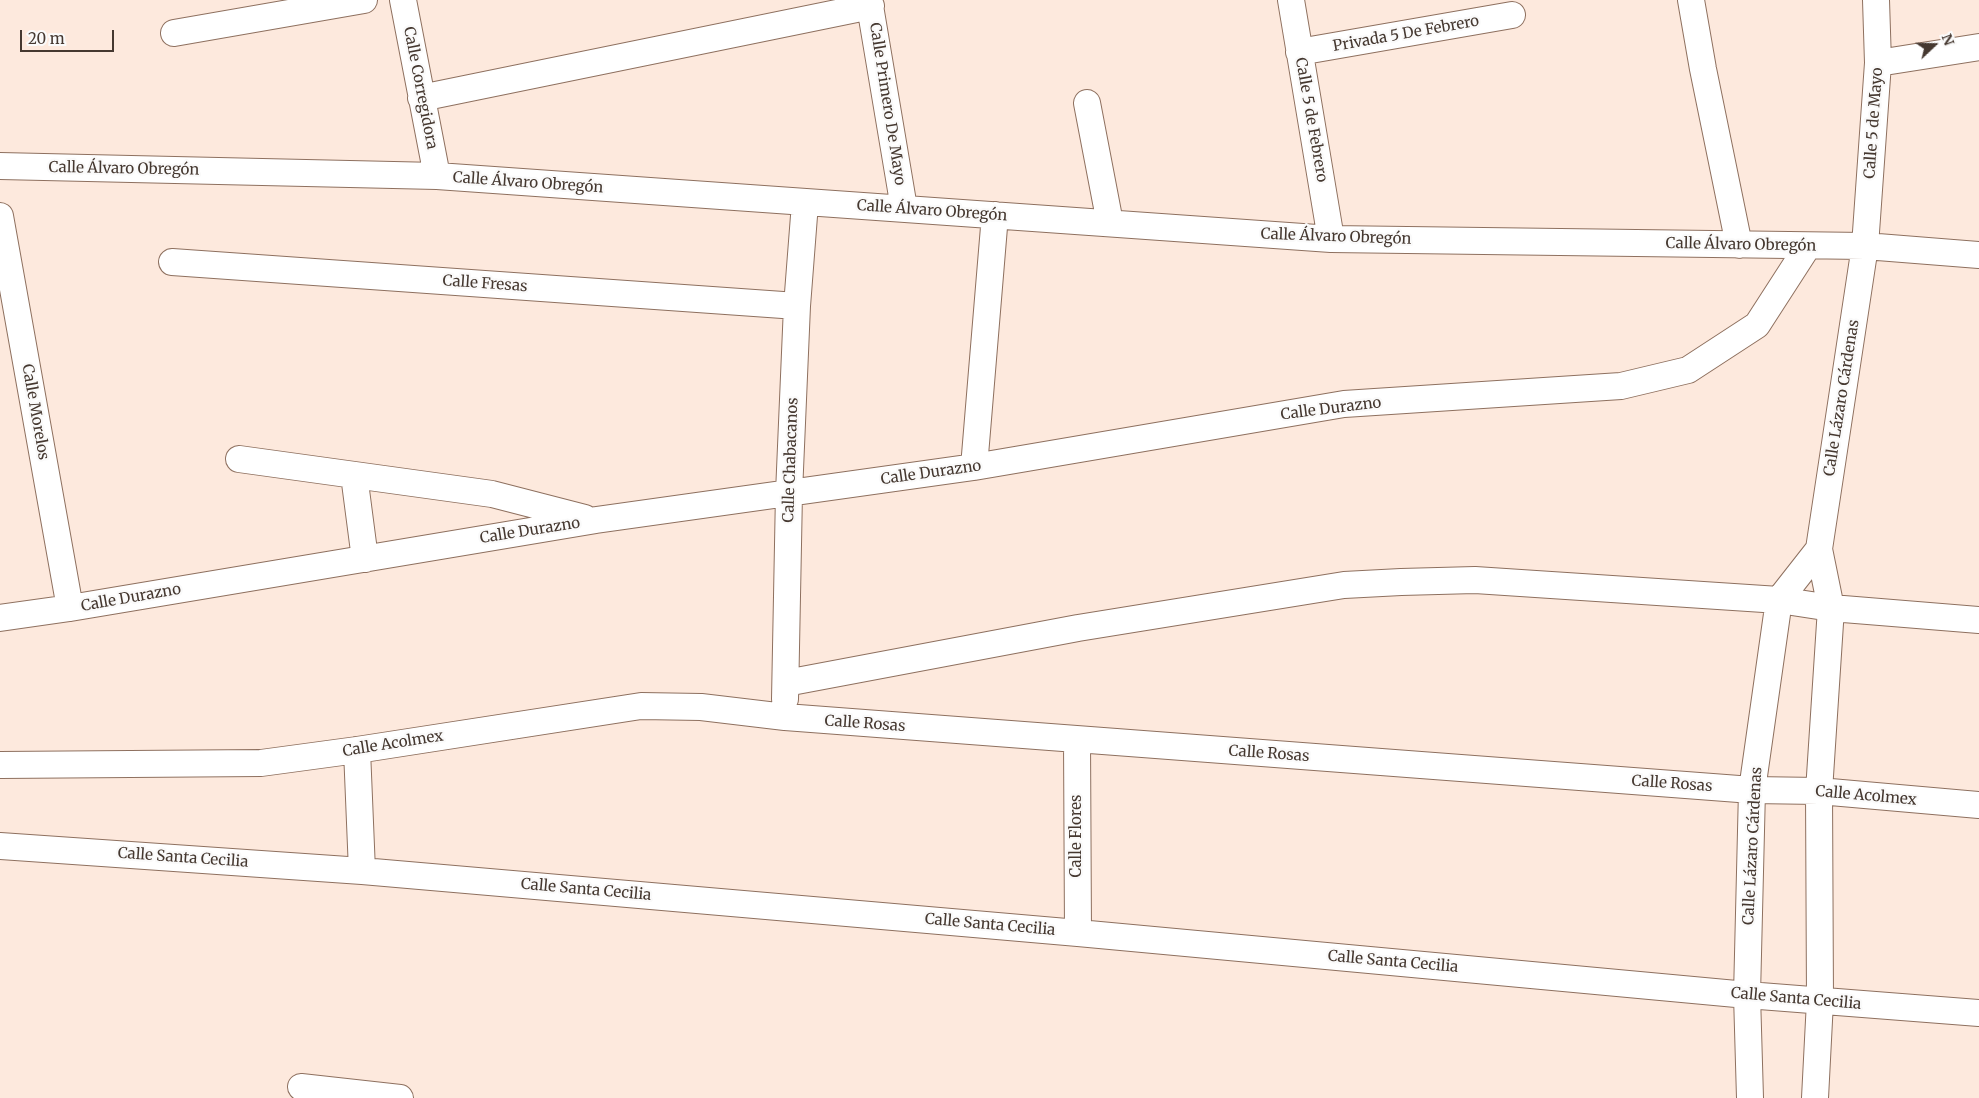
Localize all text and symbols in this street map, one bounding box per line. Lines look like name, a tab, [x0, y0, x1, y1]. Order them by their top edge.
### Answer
street label: Privada 5 De Febrero	[1331, 12, 1481, 56]
scale bar	[22, 20, 116, 52]
north arrow	[1909, 20, 1959, 70]
street label: Calle Primero De Mayo	[865, 21, 909, 187]
street label: Calle Corregidora	[399, 25, 441, 151]
text: 20 m	[28, 29, 65, 48]
text: N	[1938, 31, 1958, 48]
street label: Calle 5 de Febrero	[1291, 56, 1331, 184]
street label: Calle 5 de Mayo	[1861, 67, 1887, 179]
street label: Calle Álvaro Obregón	[48, 159, 200, 179]
street label: Calle Álvaro Obregón	[452, 169, 604, 197]
street label: Calle Álvaro Obregón	[856, 197, 1008, 225]
street label: Calle Álvaro Obregón	[1260, 225, 1412, 249]
street label: Calle Álvaro Obregón	[1665, 235, 1817, 255]
street label: Calle Fresas	[442, 272, 528, 296]
street label: Calle Lázaro Cárdenas	[1821, 318, 1863, 478]
street label: Calle Morelos	[18, 363, 52, 461]
street label: Calle Durazno	[1280, 394, 1382, 424]
street label: Calle Chabacanos	[780, 397, 802, 523]
street label: Calle Durazno	[880, 457, 982, 489]
street label: Calle Durazno	[479, 514, 581, 548]
street label: Calle Durazno	[80, 580, 182, 616]
street label: Calle Rosas	[824, 712, 906, 736]
street label: Calle Acolmex	[341, 727, 445, 761]
street label: Calle Rosas	[1228, 742, 1310, 766]
street label: Calle Lázaro Cárdenas	[1740, 766, 1766, 926]
street label: Calle Rosas	[1631, 772, 1713, 796]
street label: Calle Acolmex	[1815, 783, 1917, 809]
street label: Calle Flores	[1068, 795, 1086, 877]
street label: Calle Santa Cecilia	[117, 844, 249, 872]
street label: Calle Santa Cecilia	[520, 875, 652, 905]
street label: Calle Santa Cecilia	[924, 910, 1056, 940]
street label: Calle Santa Cecilia	[1327, 947, 1459, 977]
street label: Calle Santa Cecilia	[1730, 984, 1862, 1014]

